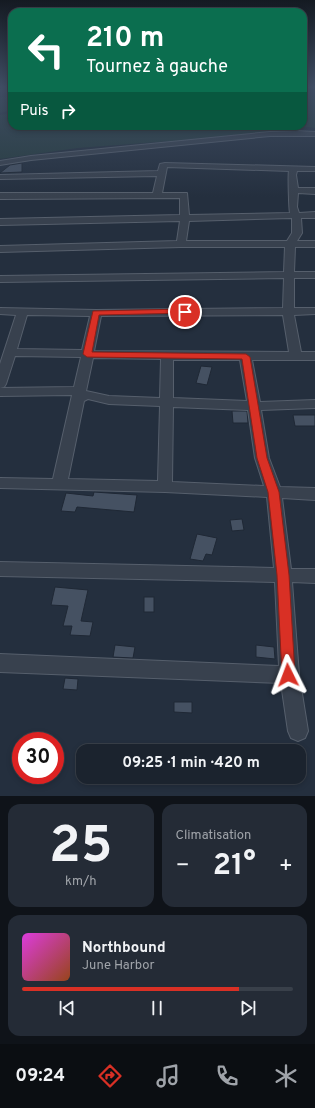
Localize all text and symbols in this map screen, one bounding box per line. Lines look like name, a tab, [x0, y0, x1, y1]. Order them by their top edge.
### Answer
text: 210 m	[86, 21, 164, 57]
icon: left	[20, 24, 72, 76]
text: Tournez à gauche	[86, 56, 228, 79]
icon: right	[57, 100, 79, 122]
text: Puis	[20, 102, 49, 121]
pin	[168, 295, 202, 329]
icon: arrive	[174, 301, 196, 323]
position arrow	[267, 654, 309, 696]
speed limit sign: 30	[12, 732, 64, 784]
text: 09:25 · 1 min · 420 m	[122, 754, 260, 773]
text: 25	[49, 815, 113, 881]
text: Climatisation	[176, 828, 251, 844]
text: 21°	[213, 848, 256, 885]
text: −	[176, 853, 190, 880]
text: +	[279, 853, 293, 880]
text: km/h	[65, 874, 97, 890]
text: Northbound	[82, 939, 166, 958]
text: June Harbor	[82, 958, 155, 974]
icon: previous	[56, 997, 78, 1019]
icon: pause	[146, 997, 168, 1019]
icon: next	[237, 997, 259, 1019]
icon: directions	[96, 1062, 124, 1090]
icon: music	[154, 1062, 182, 1090]
icon: phone	[213, 1062, 241, 1090]
icon: climate	[272, 1062, 300, 1090]
text: 09:24	[15, 1065, 65, 1088]

